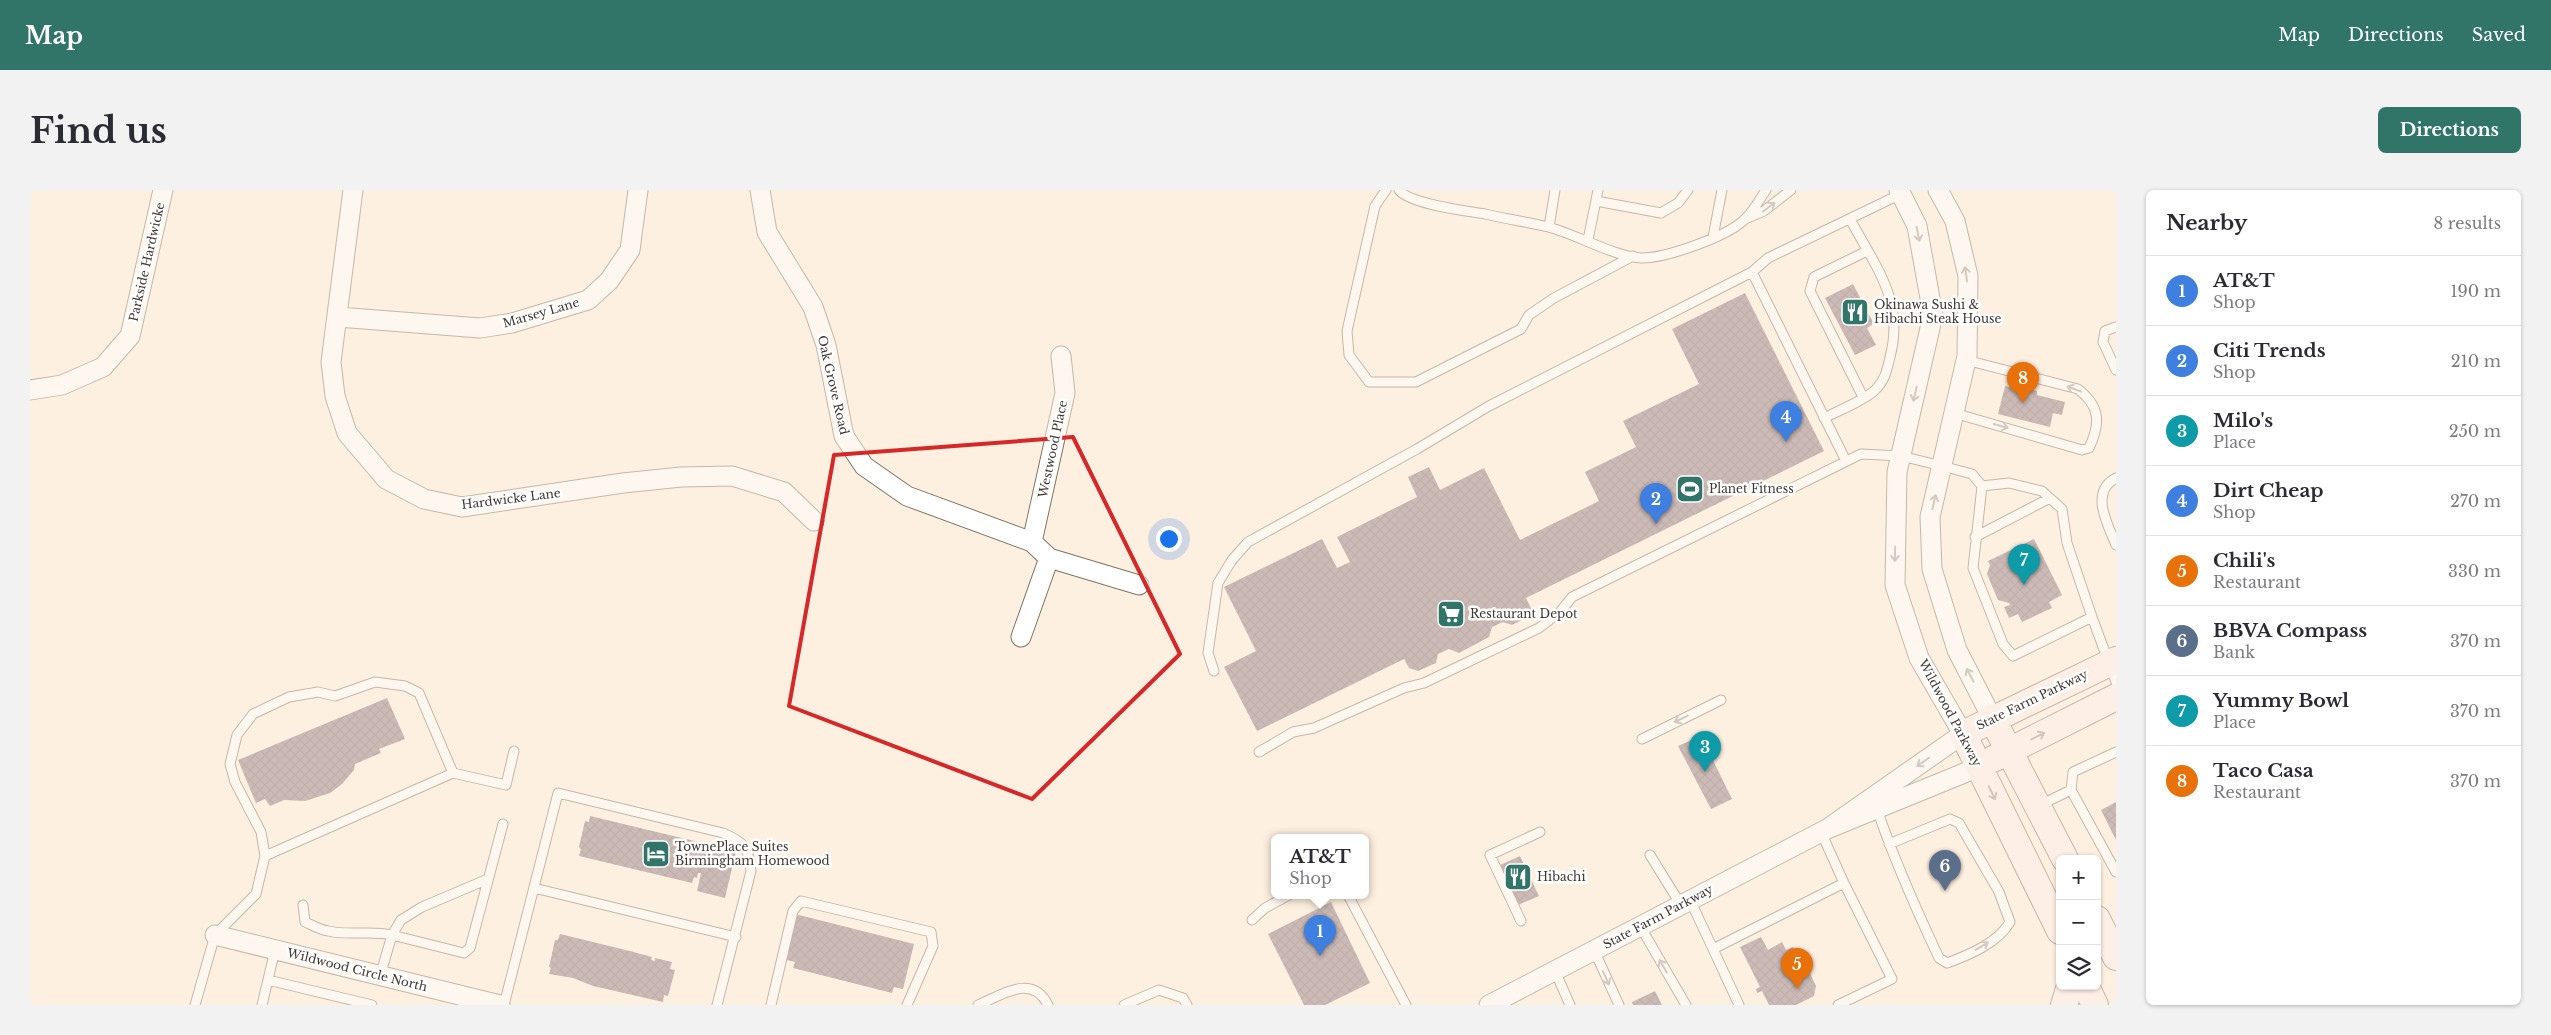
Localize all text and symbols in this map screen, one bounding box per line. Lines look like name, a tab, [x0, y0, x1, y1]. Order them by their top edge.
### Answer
text: Map	[25, 21, 83, 50]
text: Map	[2278, 24, 2320, 46]
text: Directions	[2348, 24, 2444, 46]
text: Saved	[2472, 24, 2526, 46]
button: Directions	[2378, 107, 2521, 153]
text: Find us	[30, 109, 167, 152]
street label: Parkside Hardwicke	[126, 201, 168, 323]
one-way arrow	[1762, 202, 1776, 212]
text: Nearby	[2166, 210, 2247, 236]
text: 8 results	[2434, 213, 2501, 233]
one-way arrow	[1914, 226, 1924, 242]
one-way arrow	[1961, 266, 1971, 282]
text: AT&T	[2213, 269, 2275, 292]
text: 1	[2179, 281, 2185, 301]
text: 190 m	[2450, 281, 2501, 301]
text: Shop	[2213, 292, 2256, 312]
street label: Marsey Lane	[501, 294, 581, 331]
restaurant icon: Okinawa Sushi & Hibachi Steak House	[1840, 297, 1870, 327]
place label: Okinawa Sushi & Hibachi Steak House	[1874, 297, 2001, 326]
street label: Oak Grove Road	[815, 334, 852, 436]
text: Citi Trends	[2213, 339, 2326, 362]
text: 2	[2177, 351, 2187, 371]
text: 210 m	[2451, 351, 2501, 371]
pin: 8	[2007, 362, 2039, 403]
text: Shop	[2213, 362, 2256, 382]
one-way arrow	[2067, 384, 2082, 393]
one-way arrow	[1910, 385, 1919, 401]
street label: Westwood Place	[1035, 399, 1070, 500]
pin: 4	[1770, 401, 1802, 442]
text: Milo's	[2213, 409, 2273, 432]
text: 3	[2177, 421, 2187, 441]
text: 250 m	[2449, 421, 2501, 441]
one-way arrow	[1992, 422, 2008, 432]
text: Place	[2213, 432, 2256, 452]
sports icon: Planet Fitness	[1675, 474, 1705, 504]
text: Dirt Cheap	[2213, 479, 2324, 502]
place label: Planet Fitness	[1709, 481, 1794, 496]
pin: 2	[1640, 483, 1672, 524]
street label: Hardwicke Lane	[460, 485, 562, 512]
text: 4	[2177, 491, 2187, 511]
text: 270 m	[2450, 491, 2501, 511]
one-way arrow	[1929, 495, 1939, 511]
text: Shop	[2213, 502, 2256, 522]
your location	[1156, 526, 1182, 552]
pin: 7	[2008, 544, 2040, 585]
one-way arrow	[1891, 546, 1900, 562]
text: Chili's	[2213, 549, 2275, 572]
text: 5	[2177, 561, 2187, 581]
text: 330 m	[2448, 561, 2501, 581]
text: Restaurant	[2213, 572, 2301, 592]
supermarket icon: Restaurant Depot	[1436, 599, 1466, 629]
place label: Restaurant Depot	[1470, 606, 1578, 621]
text: BBVA Compass	[2213, 619, 2367, 642]
text: 6	[2177, 631, 2187, 651]
text: 370 m	[2450, 631, 2501, 651]
text: Bank	[2213, 642, 2255, 662]
street label: Wildwood Parkway	[1915, 656, 1985, 769]
street label: State Farm Parkway	[1974, 666, 2090, 733]
one-way arrow	[1965, 668, 1974, 683]
text: Yummy Bowl	[2213, 689, 2349, 712]
text: 7	[2178, 701, 2186, 721]
text: 370 m	[2450, 701, 2501, 721]
text: Place	[2213, 712, 2256, 732]
one-way arrow	[1674, 715, 1689, 724]
pin: 3	[1689, 731, 1721, 772]
one-way arrow	[2030, 731, 2045, 740]
one-way arrow	[1916, 757, 1930, 767]
text: Taco Casa	[2213, 759, 2314, 782]
text: 8	[2177, 771, 2187, 791]
text: 370 m	[2450, 771, 2501, 791]
text: Restaurant	[2213, 782, 2301, 802]
one-way arrow	[1987, 786, 1997, 801]
popup	[1271, 834, 1369, 899]
hotel icon: TownePlace Suites Birmingham Homewood	[641, 839, 671, 869]
place label: TownePlace Suites Birmingham Homewood	[675, 839, 830, 868]
text: AT&T	[1289, 845, 1351, 868]
pin: 6	[1929, 850, 1961, 891]
map controls	[2056, 855, 2101, 990]
button: +	[2056, 855, 2101, 900]
restaurant icon: Hibachi	[1503, 862, 1533, 892]
text: Shop	[1289, 868, 1332, 888]
place label: Hibachi	[1537, 869, 1585, 884]
street label: State Farm Parkway	[1600, 881, 1715, 952]
button: −	[2056, 900, 2101, 945]
pin: 1	[1304, 915, 1336, 956]
one-way arrow	[1974, 941, 1988, 951]
street label: Wildwood Circle North	[284, 945, 429, 994]
button: layers	[2056, 945, 2101, 990]
pin: 5	[1781, 948, 1813, 989]
one-way arrow	[1658, 959, 1668, 973]
one-way arrow	[1602, 970, 1612, 985]

